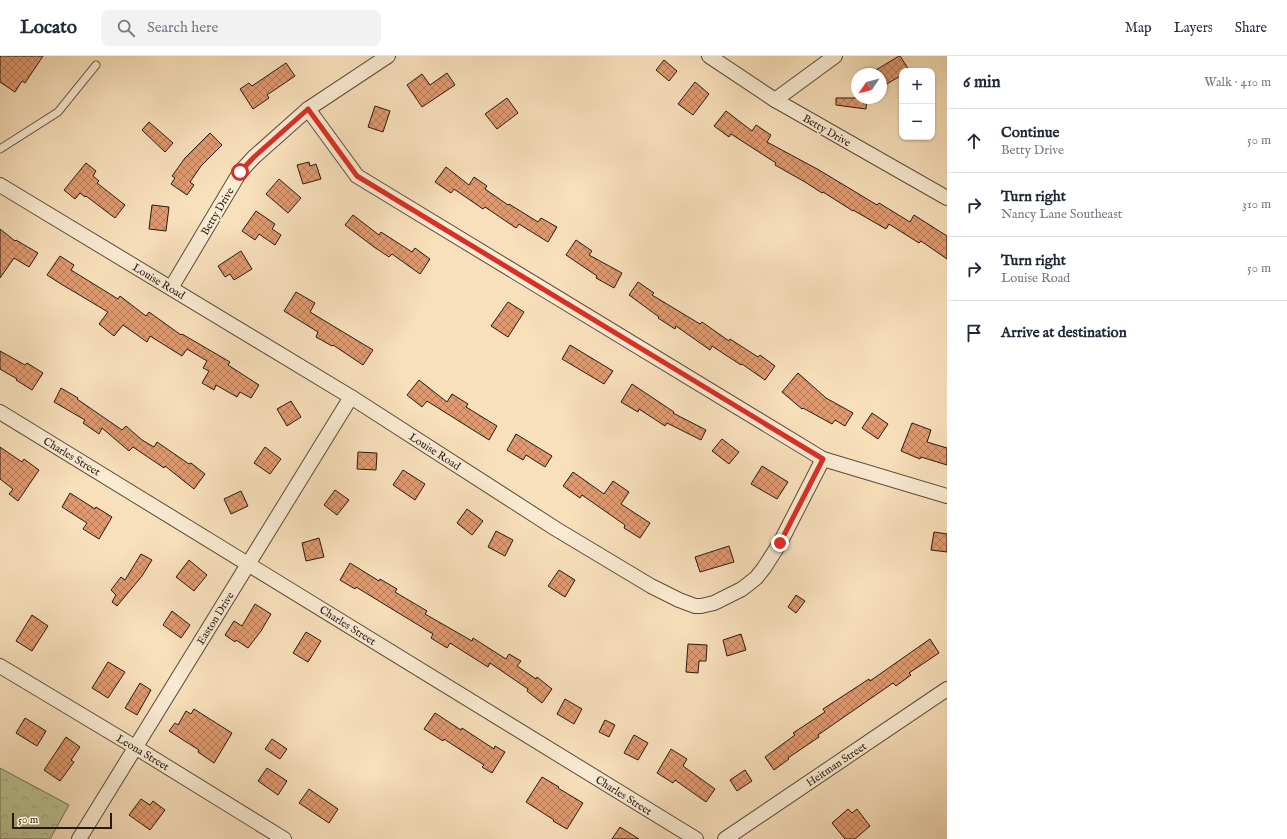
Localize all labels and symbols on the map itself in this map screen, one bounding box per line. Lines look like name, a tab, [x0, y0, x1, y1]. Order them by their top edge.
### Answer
north arrow	[851, 68, 887, 104]
street label: Betty Drive	[800, 111, 853, 150]
route start	[231, 163, 249, 181]
street label: Betty Drive	[198, 185, 238, 238]
street label: Louise Road	[130, 261, 187, 303]
street label: Louise Road	[406, 430, 463, 474]
street label: Charles Street	[40, 434, 103, 479]
route end	[771, 534, 789, 552]
street label: Easton Drive	[194, 589, 238, 648]
street label: Charles Street	[317, 603, 379, 649]
street label: Leona Street	[114, 732, 172, 774]
street label: Heitman Street	[804, 739, 870, 790]
street label: Charles Street	[593, 773, 655, 819]
scale bar	[12, 811, 112, 830]

